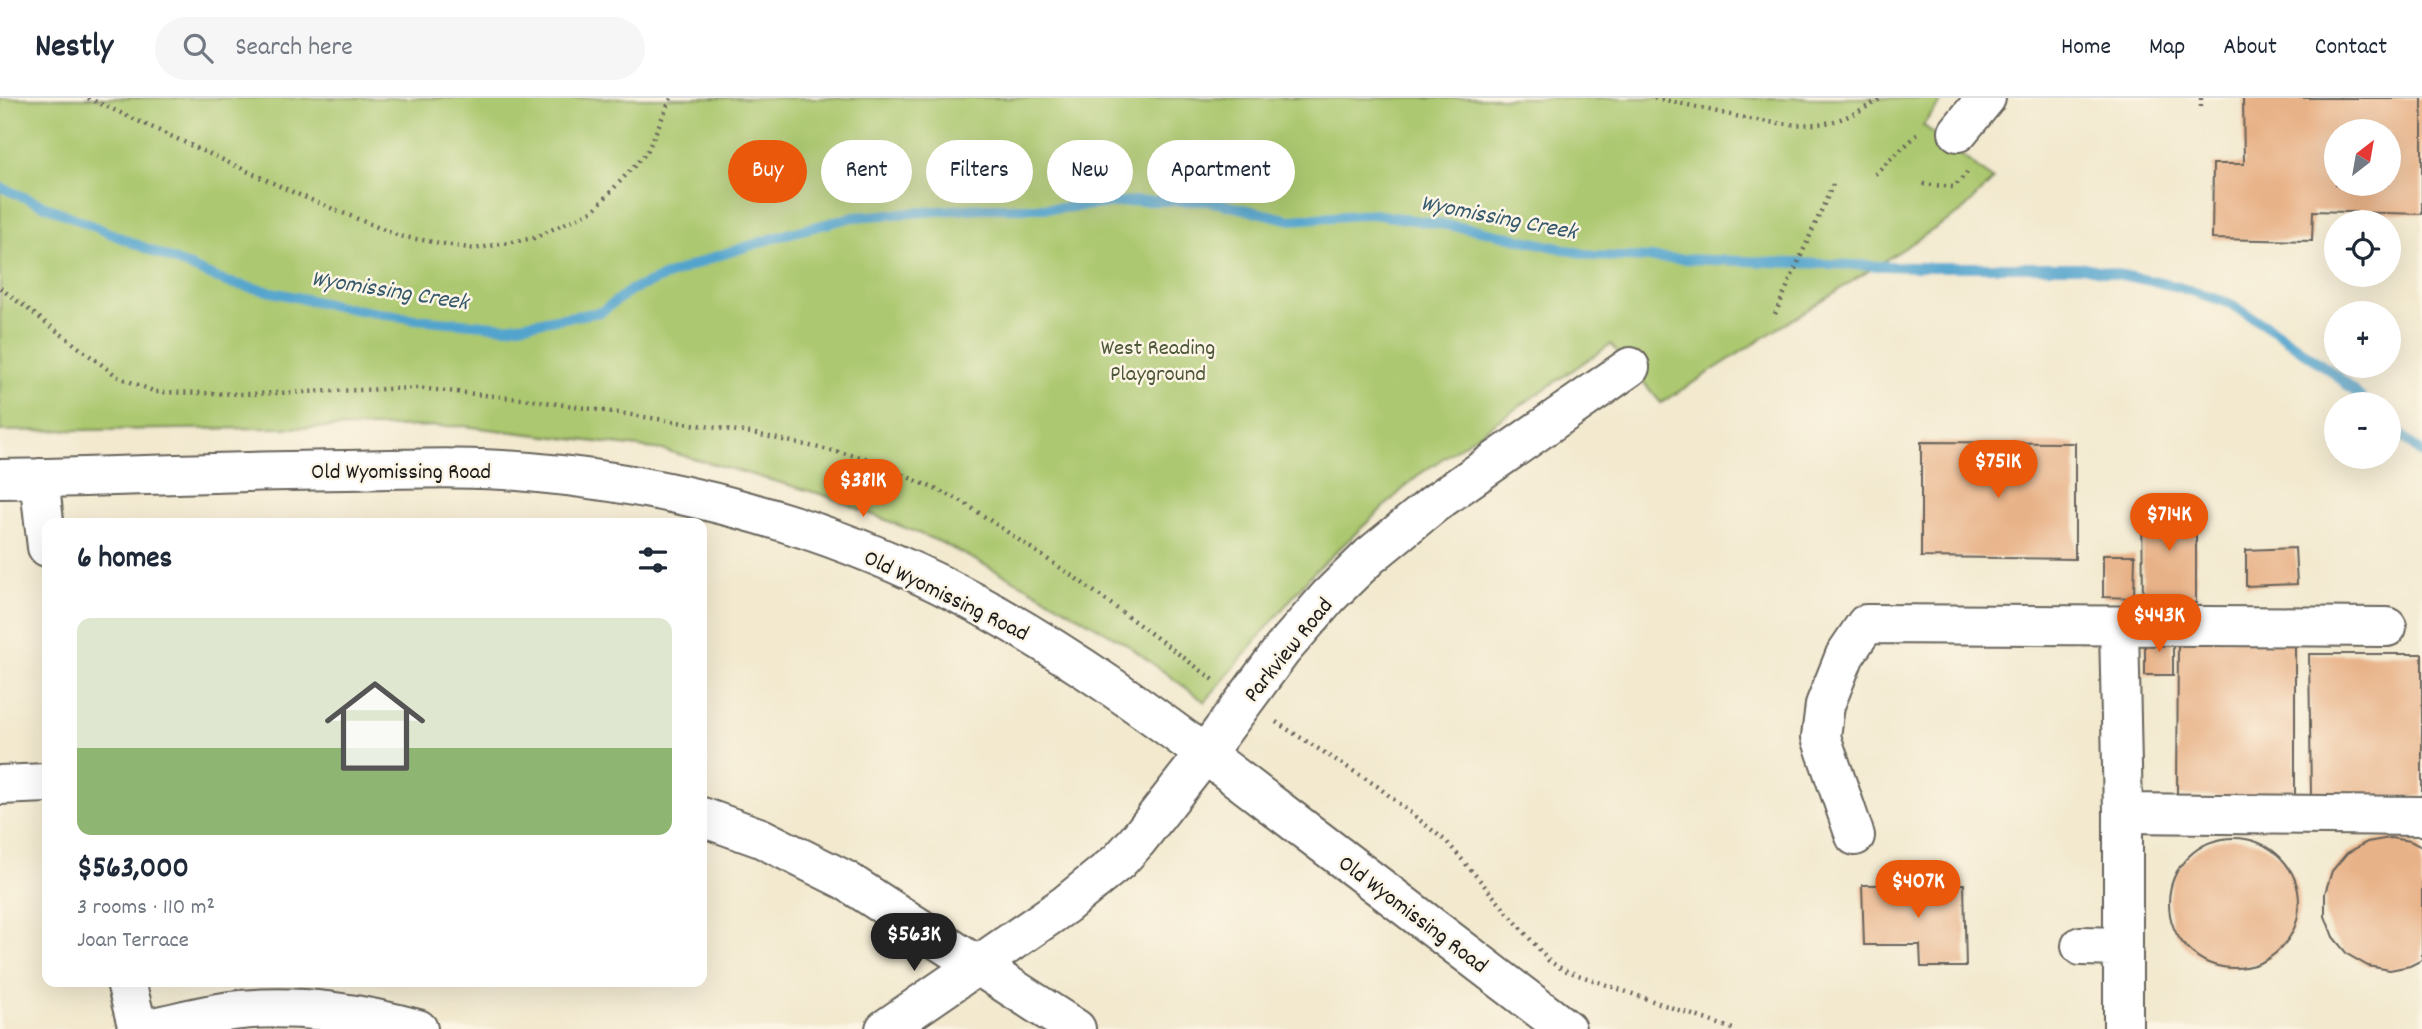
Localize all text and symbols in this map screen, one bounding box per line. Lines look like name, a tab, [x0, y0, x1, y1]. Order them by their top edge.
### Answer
search box	[155, 17, 645, 80]
text: Nestly	[35, 25, 113, 72]
icon: search	[179, 29, 217, 67]
text: Search here	[235, 30, 353, 67]
text: Home	[2061, 31, 2111, 65]
text: Map	[2149, 31, 2185, 65]
text: About	[2223, 31, 2277, 65]
text: Contact	[2315, 31, 2387, 65]
north arrow	[2324, 119, 2401, 196]
map controls	[2324, 119, 2401, 469]
chip: Buy	[728, 140, 807, 203]
chip: Rent	[821, 140, 912, 203]
chip: Filters	[926, 140, 1033, 203]
chip: New	[1047, 140, 1133, 203]
chip: Apartment	[1147, 140, 1295, 203]
water label: Wyomissing Creek	[1417, 187, 1582, 251]
button: locate	[2324, 210, 2401, 287]
water label: Wyomissing Creek	[309, 263, 473, 321]
button: +	[2324, 301, 2401, 378]
park label: West Reading Playground	[1101, 333, 1215, 392]
button: −	[2324, 392, 2401, 469]
pin: $751K	[1949, 440, 2047, 500]
text: $751K	[1975, 446, 2021, 479]
street label: Old Wyomissing Road	[311, 457, 491, 490]
pin: $381K	[814, 460, 912, 519]
text: $381K	[840, 465, 886, 498]
pin: $714K	[2120, 494, 2218, 553]
text: $714K	[2146, 499, 2192, 532]
text: 6 homes	[77, 539, 172, 582]
icon: filters	[634, 541, 672, 579]
street label: Old Wyomissing Road	[857, 543, 1034, 651]
street label: Parkview Road	[1237, 592, 1342, 711]
pin: $443K	[2110, 594, 2208, 654]
text: $443K	[2133, 600, 2185, 633]
icon: home	[312, 663, 438, 789]
street label: Old Wyomissing Road	[1330, 848, 1494, 983]
text: $563,000	[77, 849, 189, 892]
pin: $407K	[1869, 860, 1967, 920]
text: $407K	[1891, 866, 1945, 899]
text: 3 rooms · 110 m²	[77, 892, 215, 925]
pin: $563K	[865, 914, 963, 973]
text: $563K	[887, 919, 941, 952]
text: Joan Terrace	[77, 925, 189, 958]

